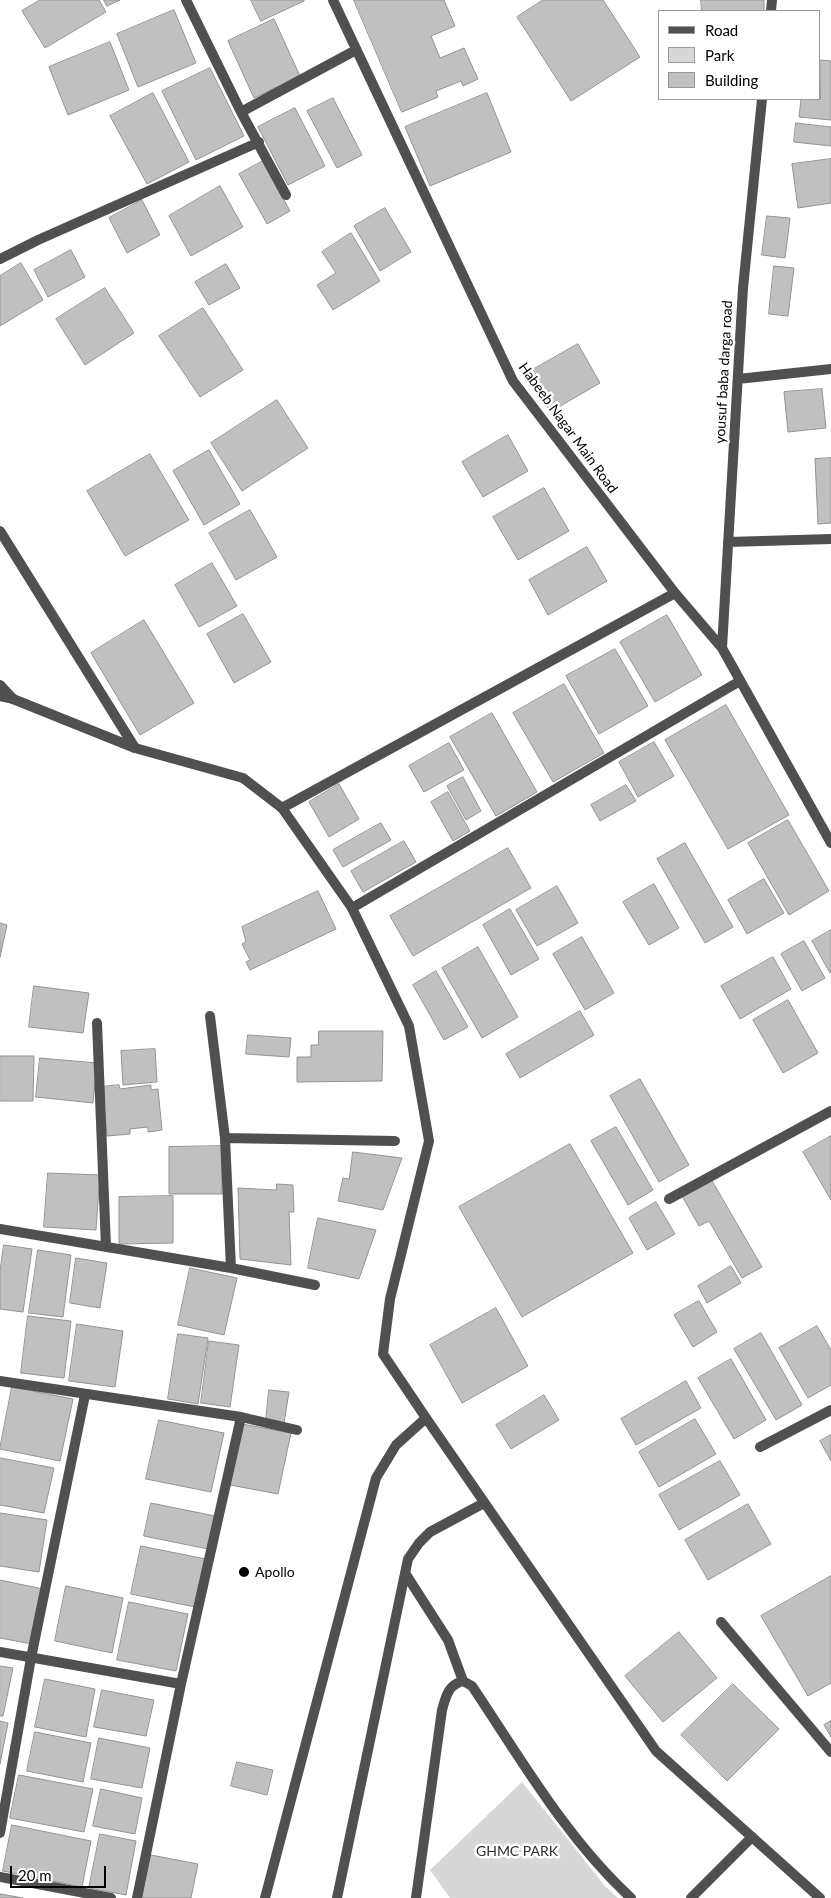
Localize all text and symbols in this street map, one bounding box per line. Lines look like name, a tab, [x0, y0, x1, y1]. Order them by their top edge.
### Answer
legend	[658, 10, 821, 100]
text: Road	[705, 21, 738, 39]
text: Park	[705, 46, 734, 64]
text: Building	[705, 71, 758, 89]
street label: yousuf baba darga road	[712, 300, 736, 444]
street label: Habeeb Nagar Main Road	[515, 359, 621, 497]
place label: Apollo	[255, 1564, 295, 1580]
marker: Apollo	[237, 1565, 251, 1579]
park label: GHMC PARK	[476, 1843, 558, 1859]
scale bar	[12, 1856, 109, 1888]
text: 20 m	[18, 1866, 52, 1884]

